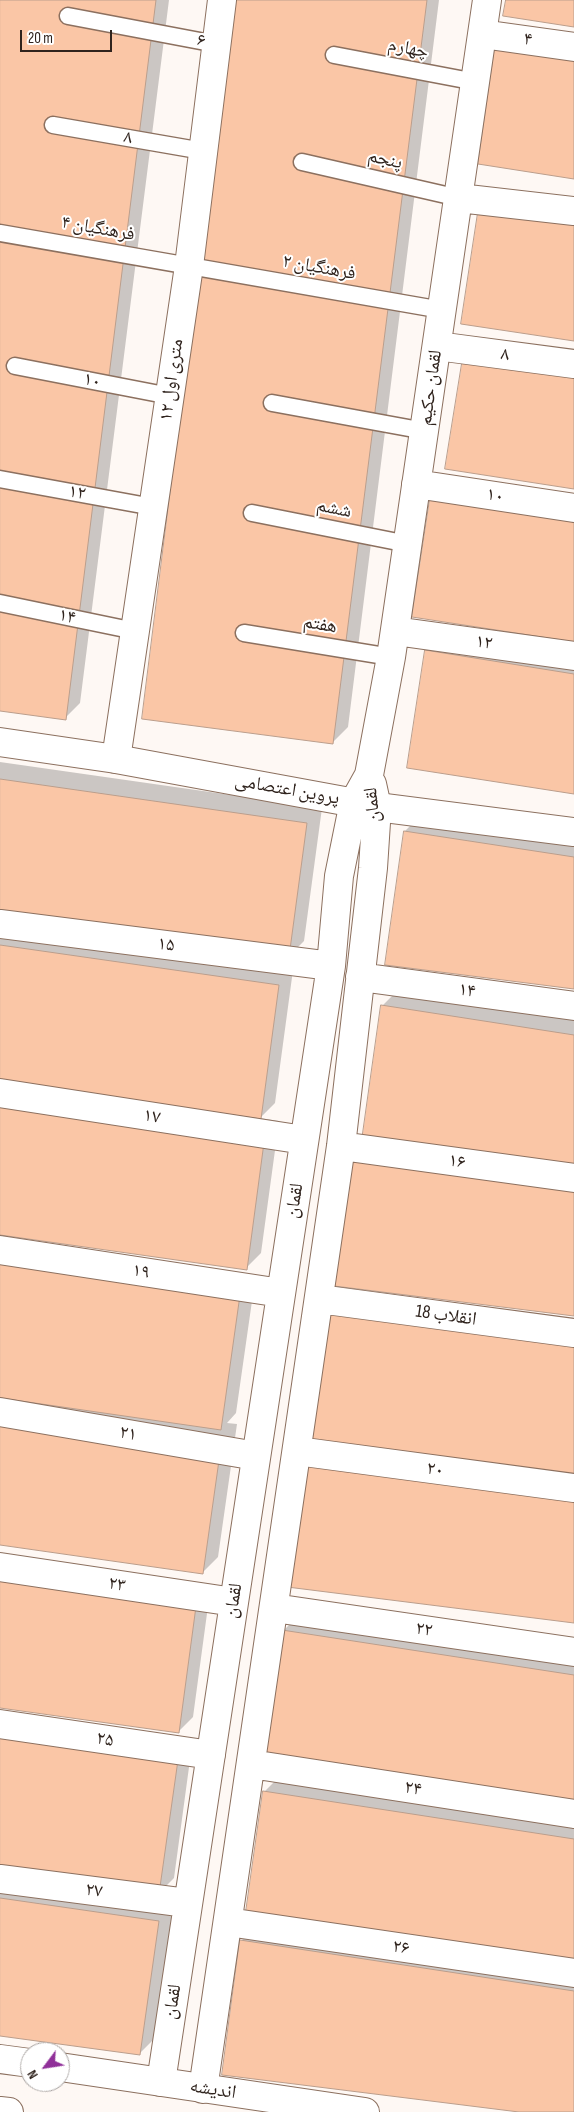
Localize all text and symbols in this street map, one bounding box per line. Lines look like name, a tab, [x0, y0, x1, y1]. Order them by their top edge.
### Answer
scale bar	[22, 20, 115, 52]
street label: ۴	[522, 28, 534, 52]
text: 20 m	[28, 29, 53, 48]
street label: ۶	[195, 29, 207, 53]
street label: چهارم	[386, 34, 430, 64]
street label: ۸	[122, 126, 134, 150]
street label: پنجم	[366, 145, 404, 175]
street label: فرهنگیان ۴	[60, 211, 136, 247]
street label: فرهنگیان ۲	[281, 250, 357, 286]
street label: ۱۲ متری اول	[155, 337, 189, 423]
street label: ۸	[499, 343, 511, 367]
street label: لقمان حکیم	[414, 349, 448, 427]
street label: ۱۰	[81, 368, 103, 394]
street label: ۱۲	[67, 480, 87, 506]
street label: ۱۰	[485, 483, 505, 509]
street label: ششم	[315, 494, 353, 524]
street label: ۱۴	[56, 604, 78, 630]
street label: هفتم	[301, 611, 339, 639]
street label: ۱۲	[474, 631, 494, 655]
street label: پروین اعتصامی	[233, 770, 341, 810]
street label: لقمان	[360, 786, 386, 824]
street label: ۱۵	[156, 933, 176, 957]
street label: ۱۴	[457, 979, 477, 1003]
street label: ۱۷	[142, 1104, 162, 1130]
street label: ۱۶	[447, 1150, 467, 1174]
street label: لقمان	[281, 1182, 309, 1220]
street label: ۱۹	[131, 1259, 151, 1285]
street label: انقلاب 18	[414, 1300, 478, 1332]
street label: ۲۱	[118, 1421, 138, 1447]
street label: ۲۰	[425, 1458, 445, 1482]
street label: ۲۳	[107, 1572, 127, 1598]
street label: لقمان	[220, 1582, 248, 1620]
street label: ۲۲	[414, 1618, 434, 1642]
street label: ۲۵	[95, 1727, 115, 1753]
street label: ۲۴	[403, 1776, 423, 1802]
street label: ۲۷	[84, 1879, 104, 1903]
street label: ۲۶	[391, 1936, 411, 1960]
street label: لقمان	[159, 1983, 187, 2021]
north arrow	[20, 2042, 70, 2092]
text: N	[23, 2067, 42, 2082]
street label: اندیشه	[188, 2075, 238, 2105]

